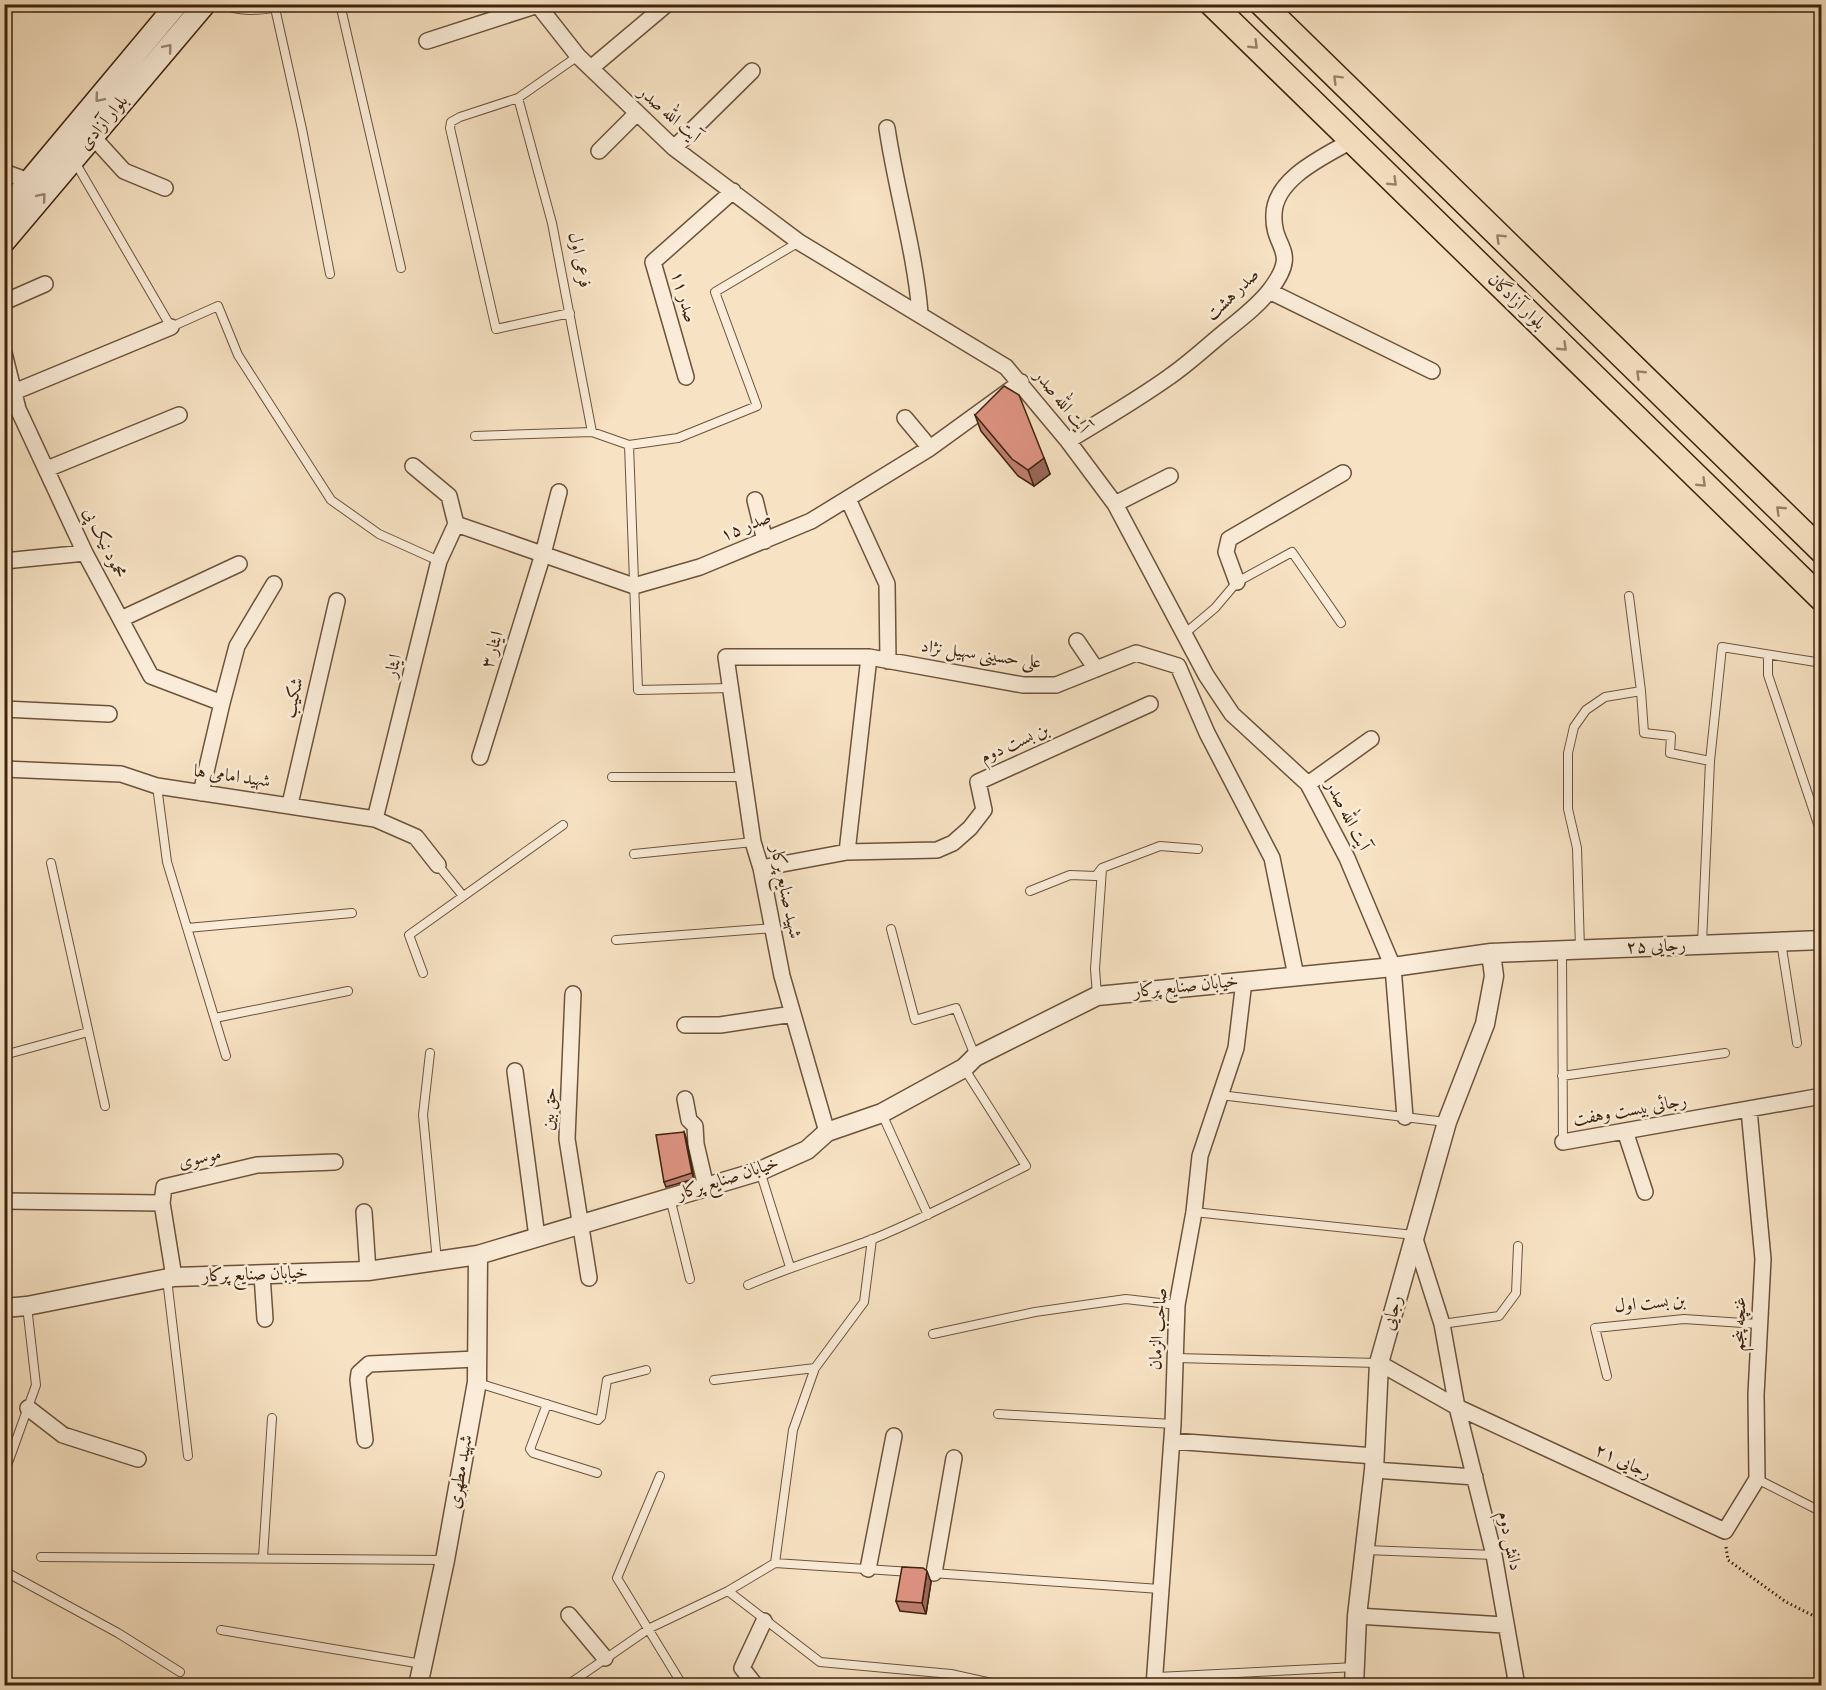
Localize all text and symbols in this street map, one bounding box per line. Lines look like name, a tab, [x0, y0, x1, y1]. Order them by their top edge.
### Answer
one-way arrow	[1246, 38, 1257, 49]
one-way arrow	[161, 44, 172, 55]
one-way arrow	[1334, 75, 1345, 86]
street label: آیت الله صدر	[631, 77, 709, 151]
street label: بلوار آزادی	[73, 90, 135, 156]
one-way arrow	[95, 91, 106, 102]
one-way arrow	[1385, 174, 1396, 185]
one-way arrow	[35, 193, 46, 204]
street label: فرعی اول	[561, 230, 597, 290]
one-way arrow	[1497, 234, 1508, 245]
street label: صدر هشت	[1201, 263, 1265, 327]
street label: صدر ۱۱	[664, 268, 702, 326]
street label: بلوار آزادگان	[1481, 268, 1551, 336]
one-way arrow	[1556, 340, 1566, 351]
street label: آیت الله صدر	[1026, 361, 1098, 441]
one-way arrow	[1636, 370, 1647, 381]
one-way arrow	[1695, 476, 1706, 487]
street label: محمود نیک پی	[76, 503, 132, 583]
street label: صدر ۱۵	[717, 506, 775, 548]
one-way arrow	[1776, 506, 1787, 517]
street label: ایثار ۳	[476, 628, 510, 672]
street label: علی حسینی سهیل نژاد	[919, 634, 1043, 676]
street label: ایثار	[379, 651, 409, 682]
street label: شکیب	[277, 675, 311, 721]
street label: بن بست دوم	[977, 718, 1055, 772]
street label: شهید امامی ها	[192, 759, 272, 795]
street label: آیت الله صدر	[1318, 773, 1379, 857]
street label: شهید صنایع پرکار	[761, 841, 807, 941]
street label: رجایی ۲۵	[1626, 933, 1686, 961]
street label: خیابان صنایع پرکار	[1130, 969, 1240, 1007]
street label: حق بین	[536, 1086, 564, 1132]
street label: رجائی بیست وهفت	[1571, 1089, 1689, 1133]
street label: موسوی	[176, 1142, 224, 1176]
street label: خیابان صنایع پرکار	[672, 1151, 783, 1210]
street label: خیابان صنایع پرکار	[200, 1261, 308, 1291]
street label: صاحب الزمان	[1144, 1287, 1174, 1371]
street label: بن بست اول	[1613, 1288, 1687, 1320]
street label: رجایی	[1376, 1293, 1410, 1333]
street label: غنچه پنجم	[1727, 1296, 1756, 1352]
street label: شهید مطهری	[442, 1433, 480, 1511]
street label: رجایی ۲۱	[1590, 1438, 1656, 1486]
street label: دانش دوم	[1489, 1509, 1527, 1574]

